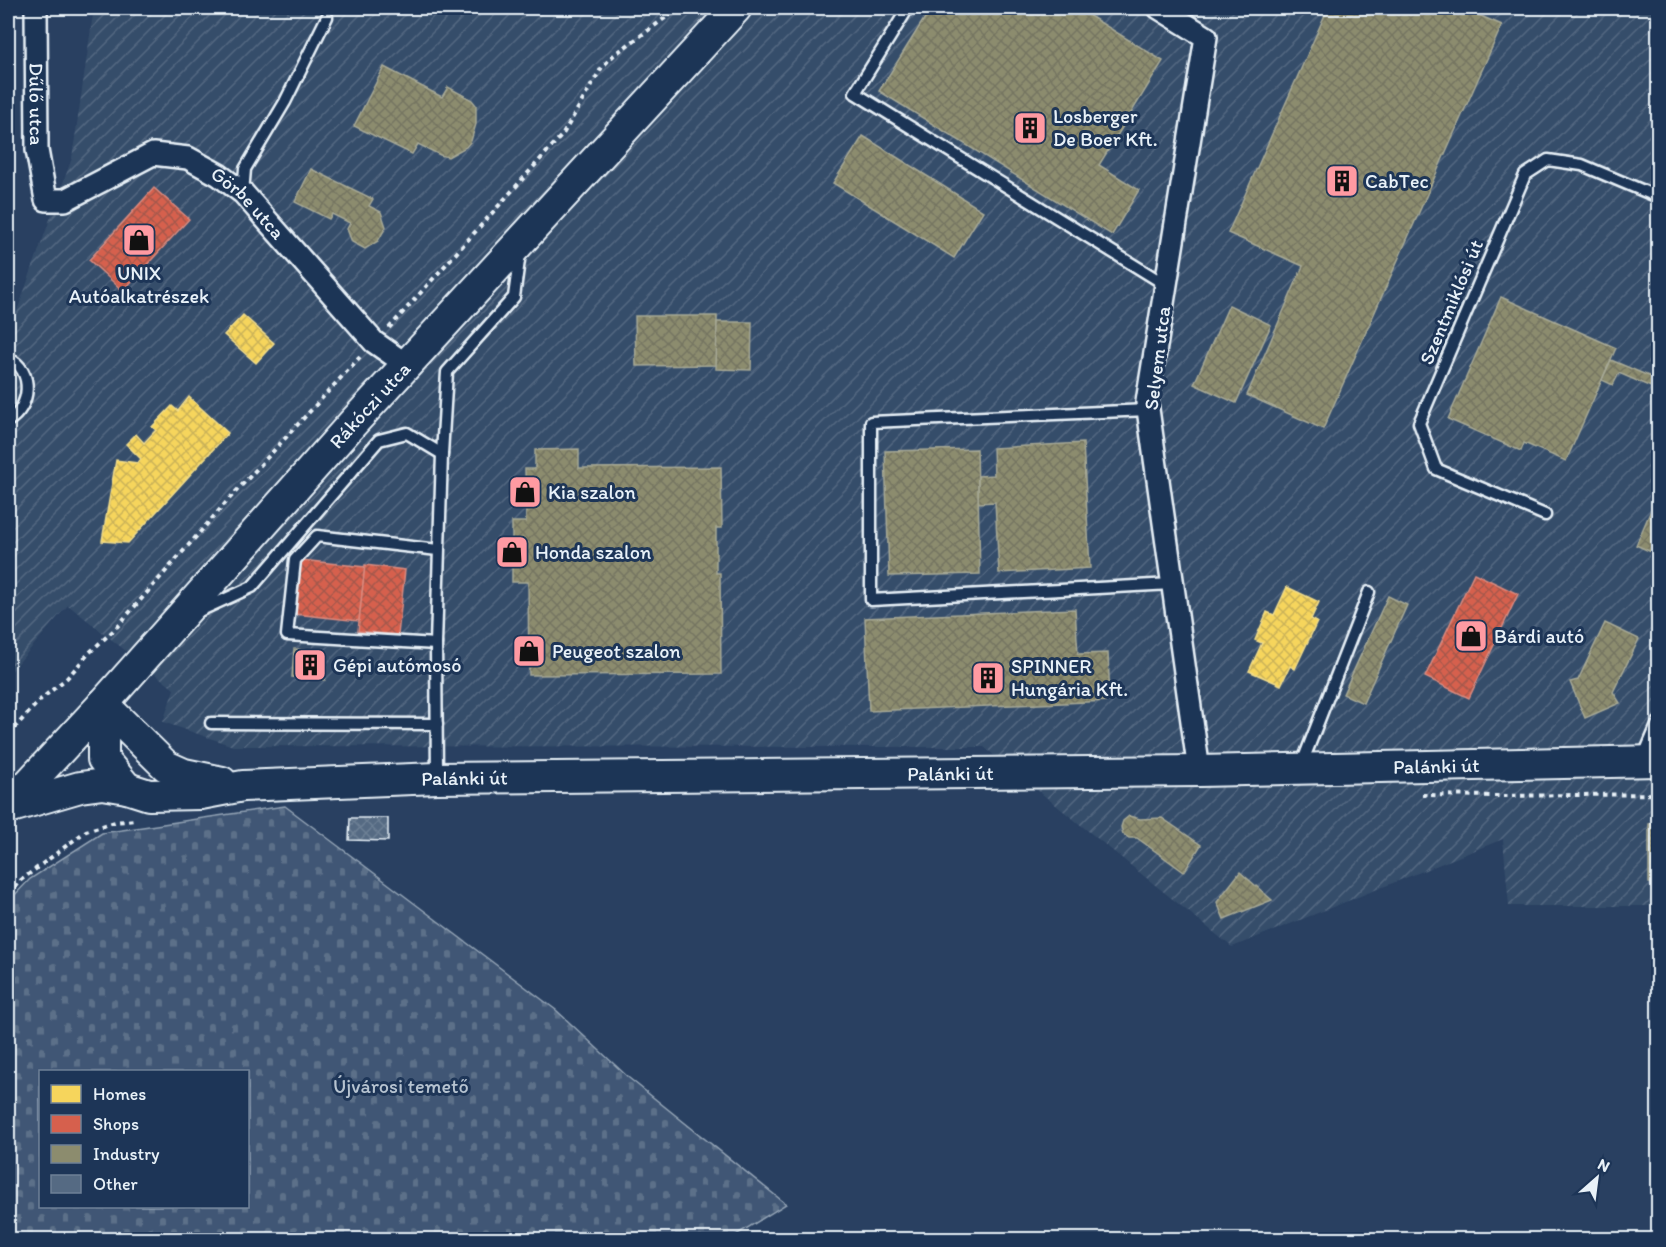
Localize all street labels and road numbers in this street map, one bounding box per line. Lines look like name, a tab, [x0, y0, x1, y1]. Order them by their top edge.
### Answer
street label: Dűlő utca	[24, 63, 49, 146]
street label: Görbe utca	[207, 161, 290, 245]
street label: Szentmiklósi út	[1414, 235, 1488, 368]
street label: Selyem utca	[1139, 304, 1175, 411]
street label: Rákóczi utca	[324, 356, 416, 453]
street label: Palánki út	[1393, 753, 1480, 779]
street label: Palánki út	[907, 761, 994, 786]
street label: Palánki út	[421, 765, 508, 791]

